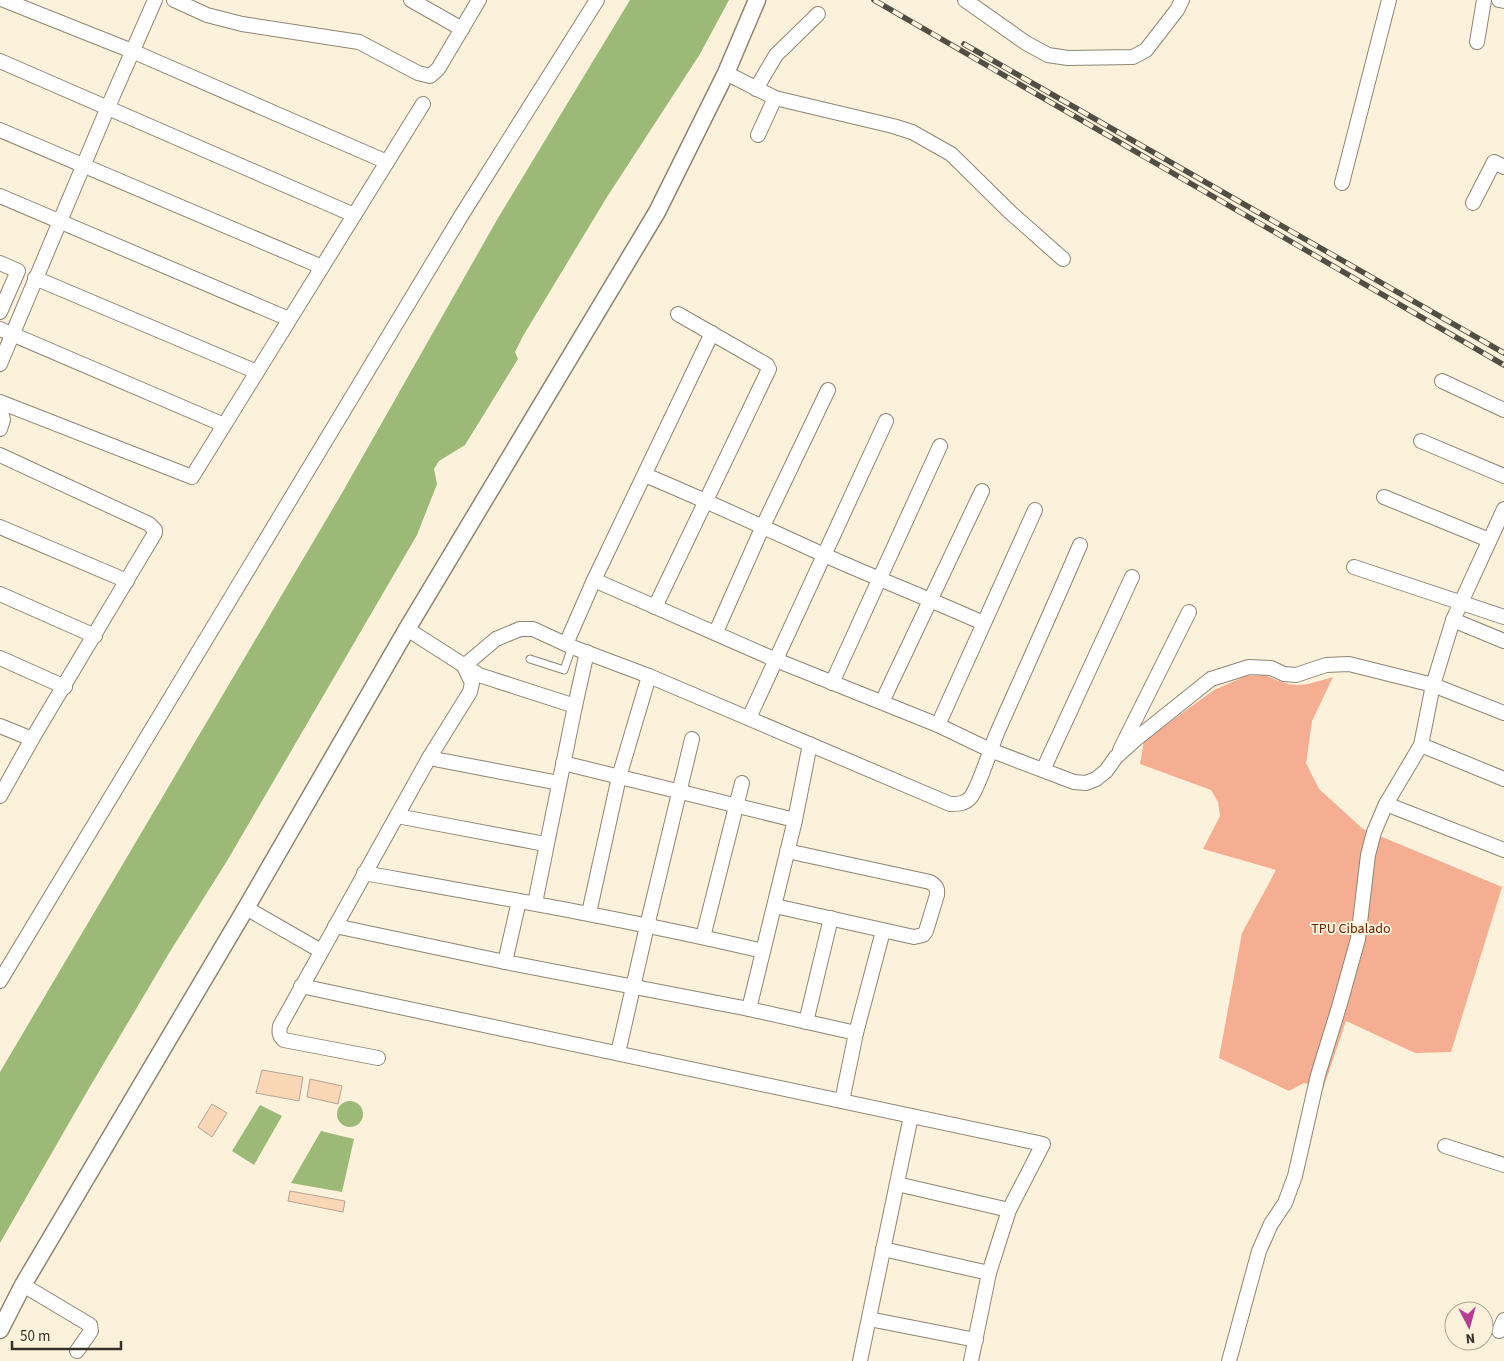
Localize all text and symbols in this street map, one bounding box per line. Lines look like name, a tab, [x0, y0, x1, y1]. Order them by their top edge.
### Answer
park label: TPU Cibalado	[1311, 919, 1391, 939]
north arrow	[1444, 1301, 1494, 1351]
scale bar	[12, 1318, 121, 1350]
text: 50 m	[20, 1326, 50, 1347]
text: N	[1465, 1328, 1476, 1348]

